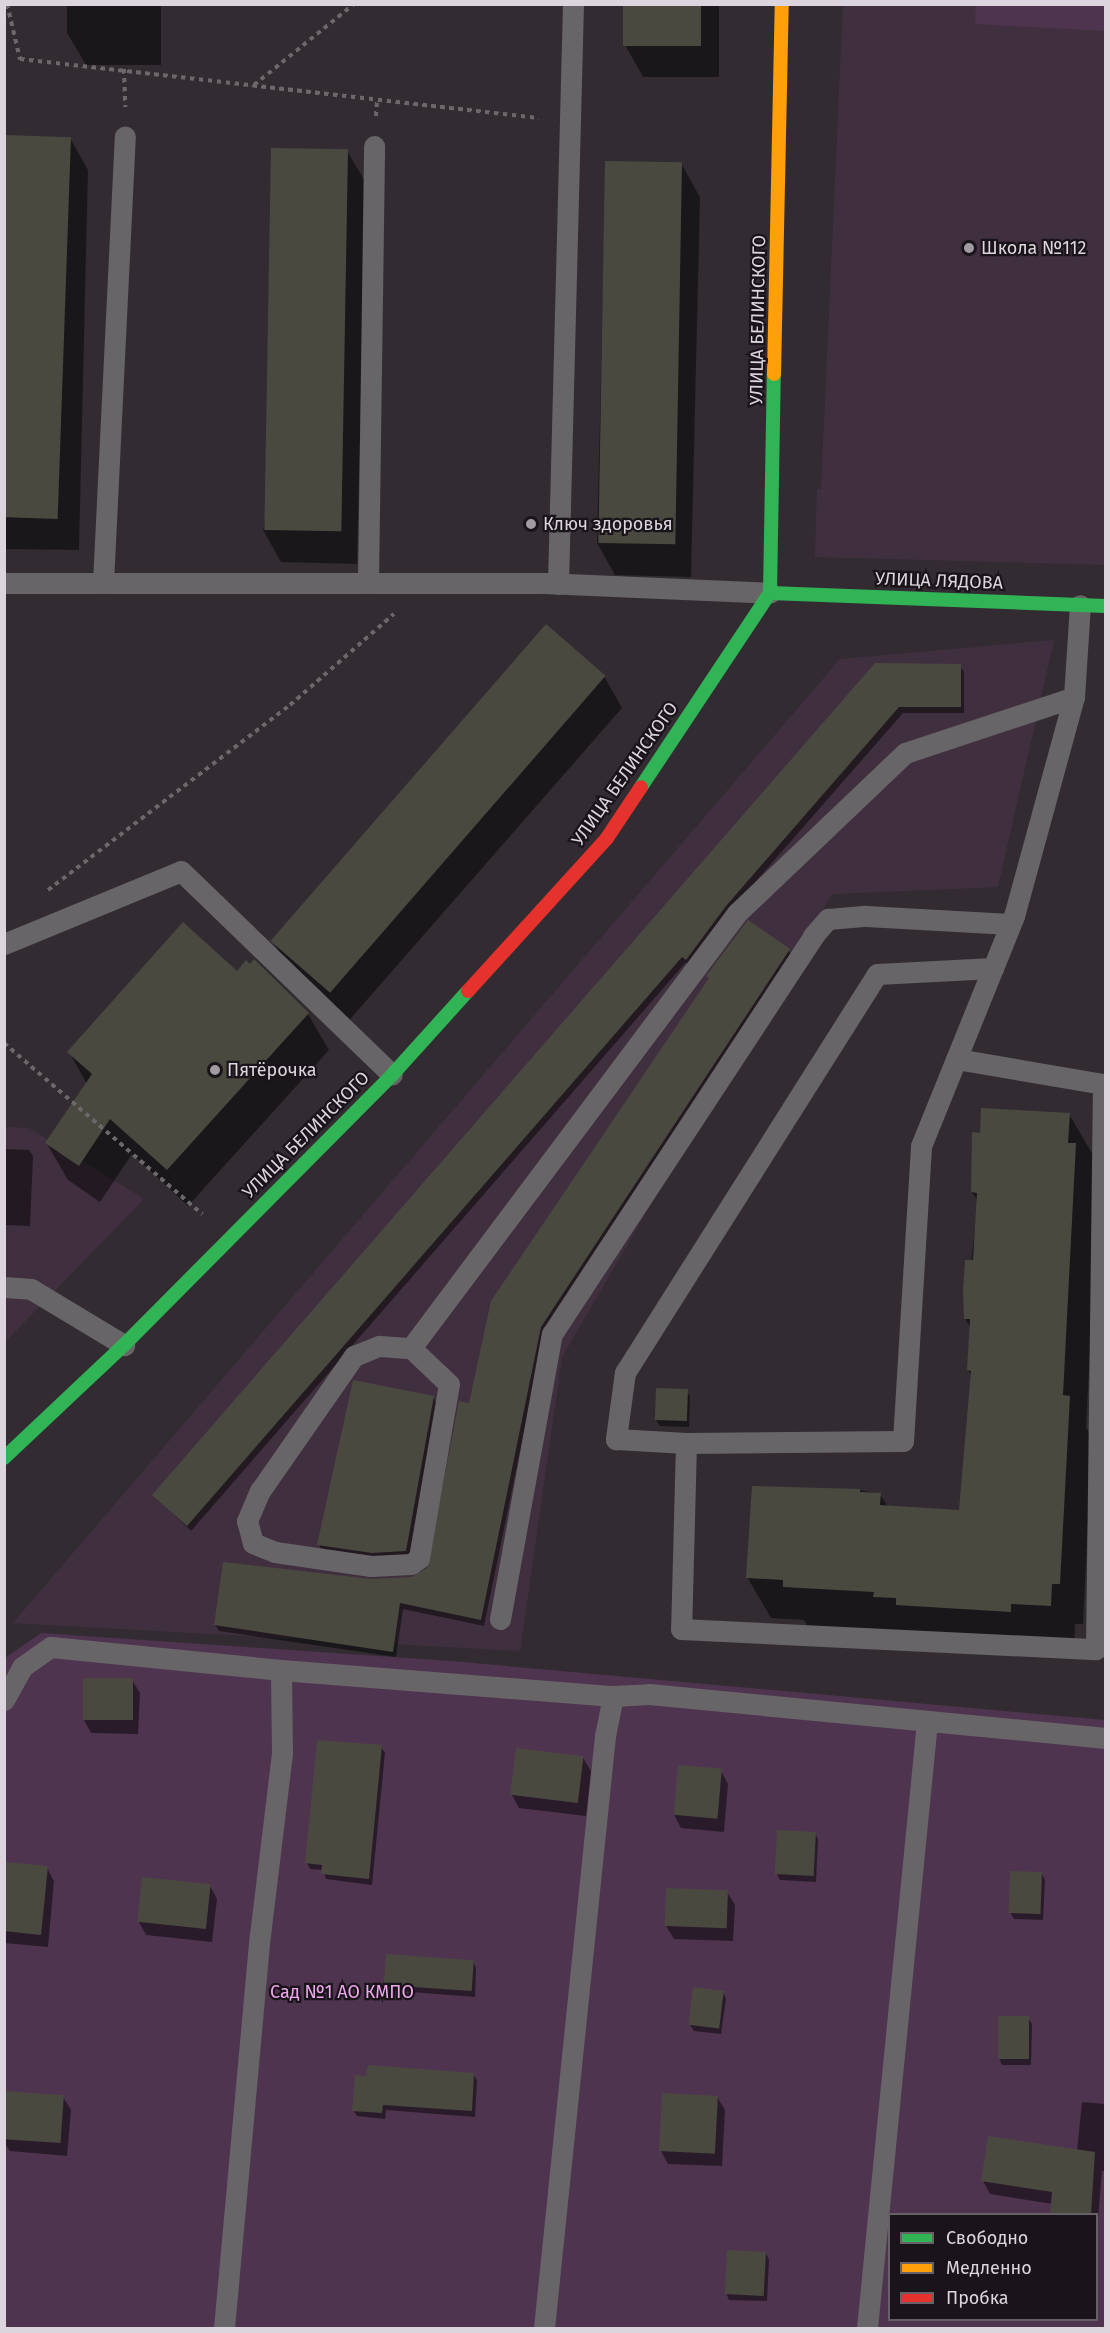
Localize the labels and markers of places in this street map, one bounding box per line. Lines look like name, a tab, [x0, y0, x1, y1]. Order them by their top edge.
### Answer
place label: Школа №112	[981, 237, 1087, 259]
marker: Школа №112	[962, 241, 976, 255]
place label: Ключ здоровья	[543, 513, 673, 535]
marker: Ключ здоровья	[524, 517, 538, 531]
place label: Пятёрочка	[227, 1059, 317, 1081]
marker: Пятёрочка	[208, 1063, 222, 1077]

